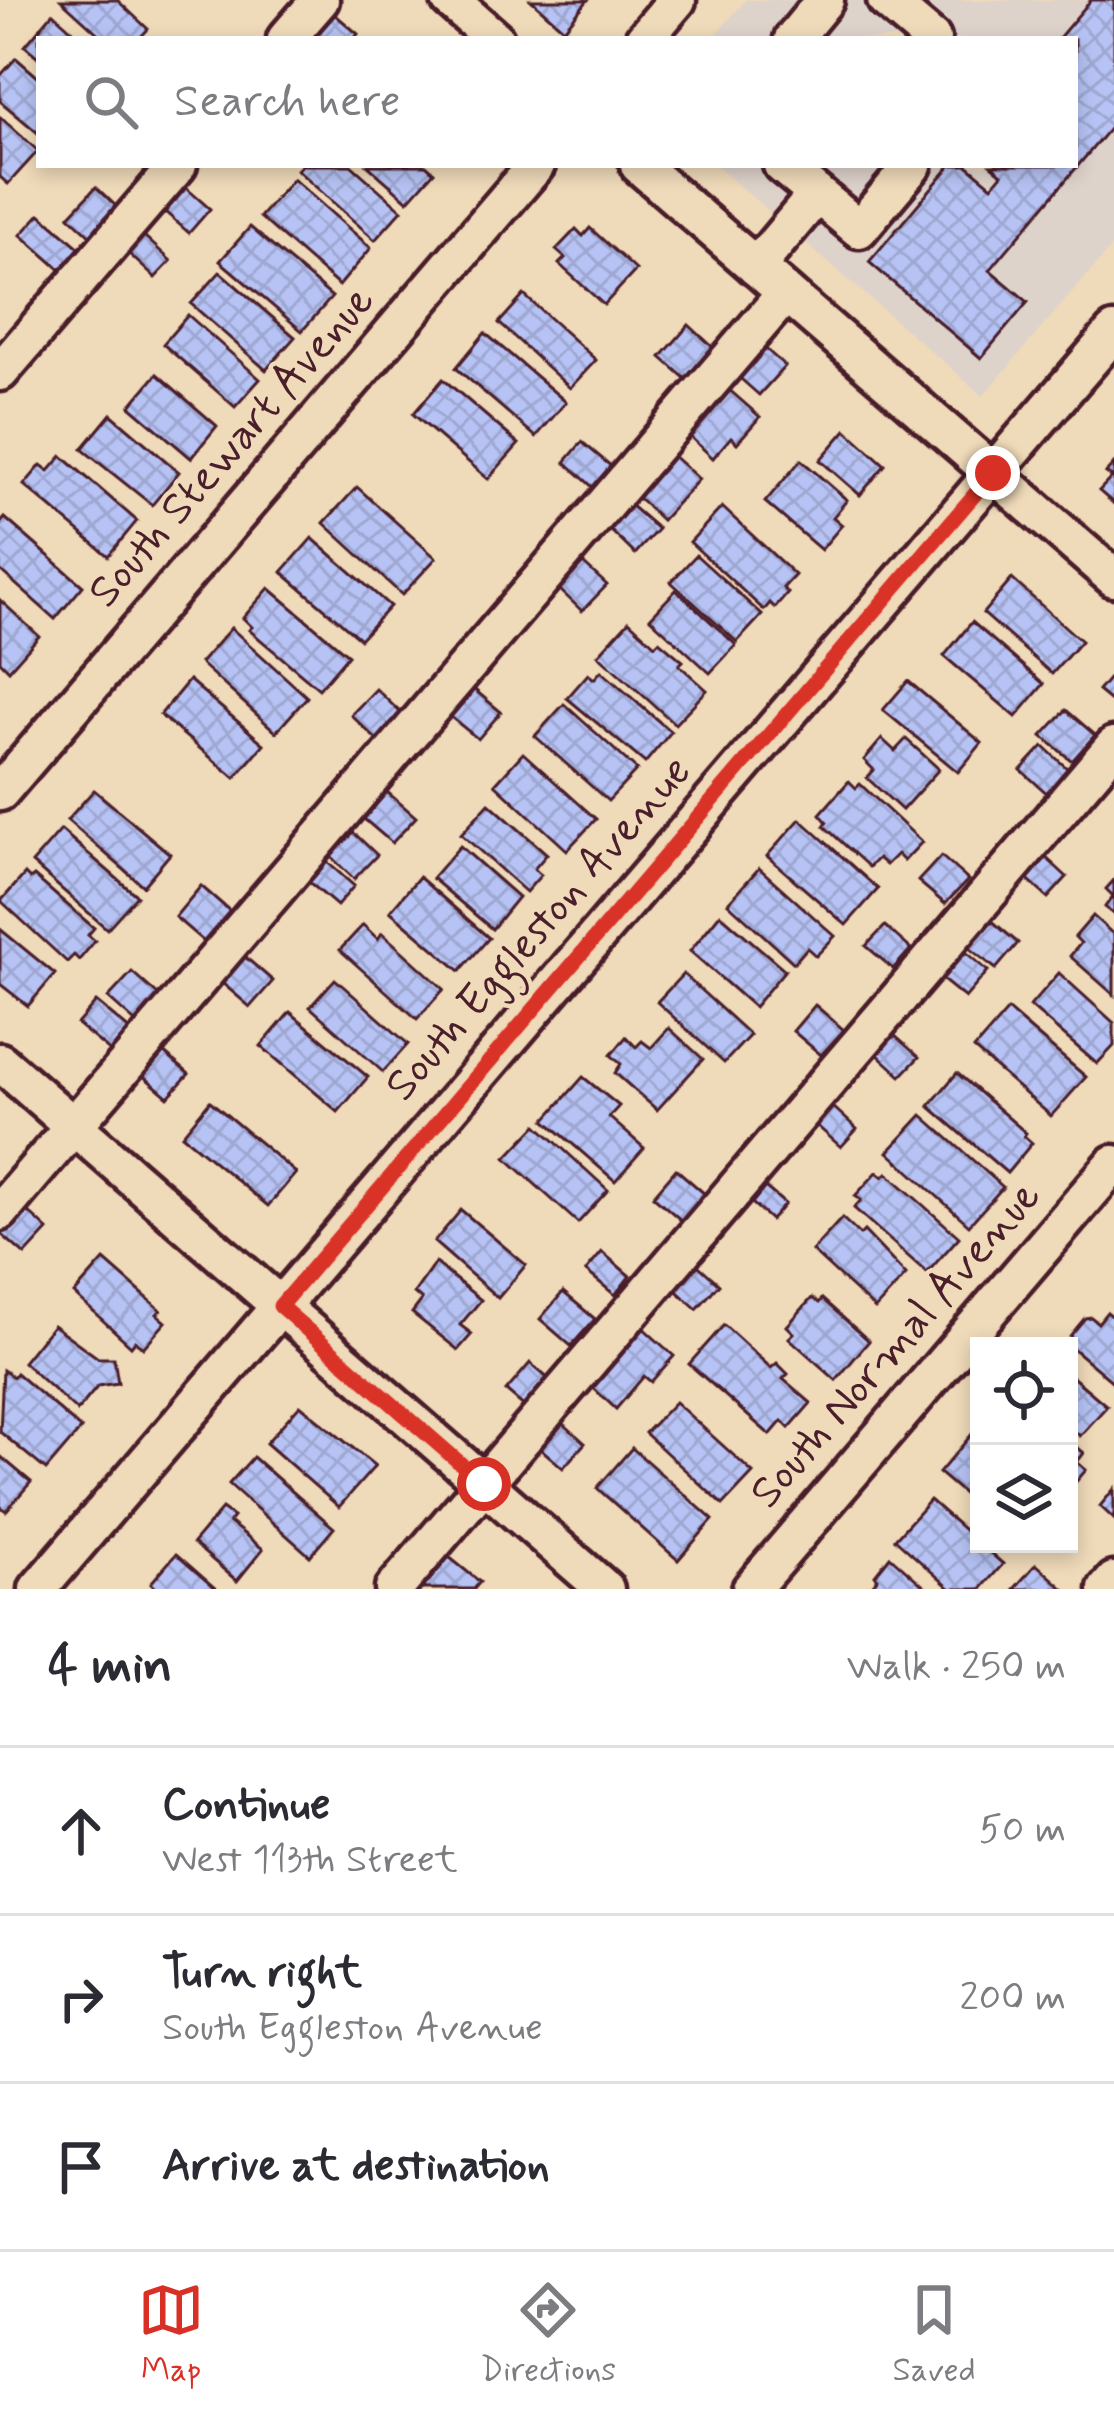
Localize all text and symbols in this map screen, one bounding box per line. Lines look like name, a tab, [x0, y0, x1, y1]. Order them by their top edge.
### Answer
search box	[36, 36, 1078, 168]
icon: search	[78, 69, 144, 135]
text: Search here	[174, 73, 401, 132]
street label: South Stewart Avenue	[76, 273, 388, 621]
route end	[966, 446, 1020, 500]
street label: South Eggleston Avenue	[373, 744, 709, 1117]
street label: South Normal Avenue	[737, 1169, 1055, 1521]
map controls	[970, 1337, 1078, 1553]
button: locate	[970, 1337, 1078, 1445]
button: layers	[970, 1445, 1078, 1553]
route start	[457, 1457, 511, 1511]
text: 4 min	[48, 1634, 172, 1700]
text: Walk · 250 m	[847, 1642, 1066, 1693]
text: Continue	[162, 1776, 330, 1835]
icon: ahead	[48, 1798, 114, 1864]
text: 50 m	[979, 1805, 1066, 1856]
text: West 113th Street	[162, 1835, 458, 1886]
text: Turn right	[162, 1944, 362, 2003]
icon: right	[48, 1966, 114, 2032]
text: 200 m	[960, 1973, 1066, 2024]
text: South Eggleston Avenue	[162, 2003, 543, 2054]
icon: arrive	[48, 2134, 114, 2200]
text: Arrive at destination	[162, 2137, 550, 2196]
tab: Map	[138, 2277, 204, 2393]
tab: Directions	[480, 2277, 616, 2393]
tab: Saved	[892, 2277, 976, 2393]

